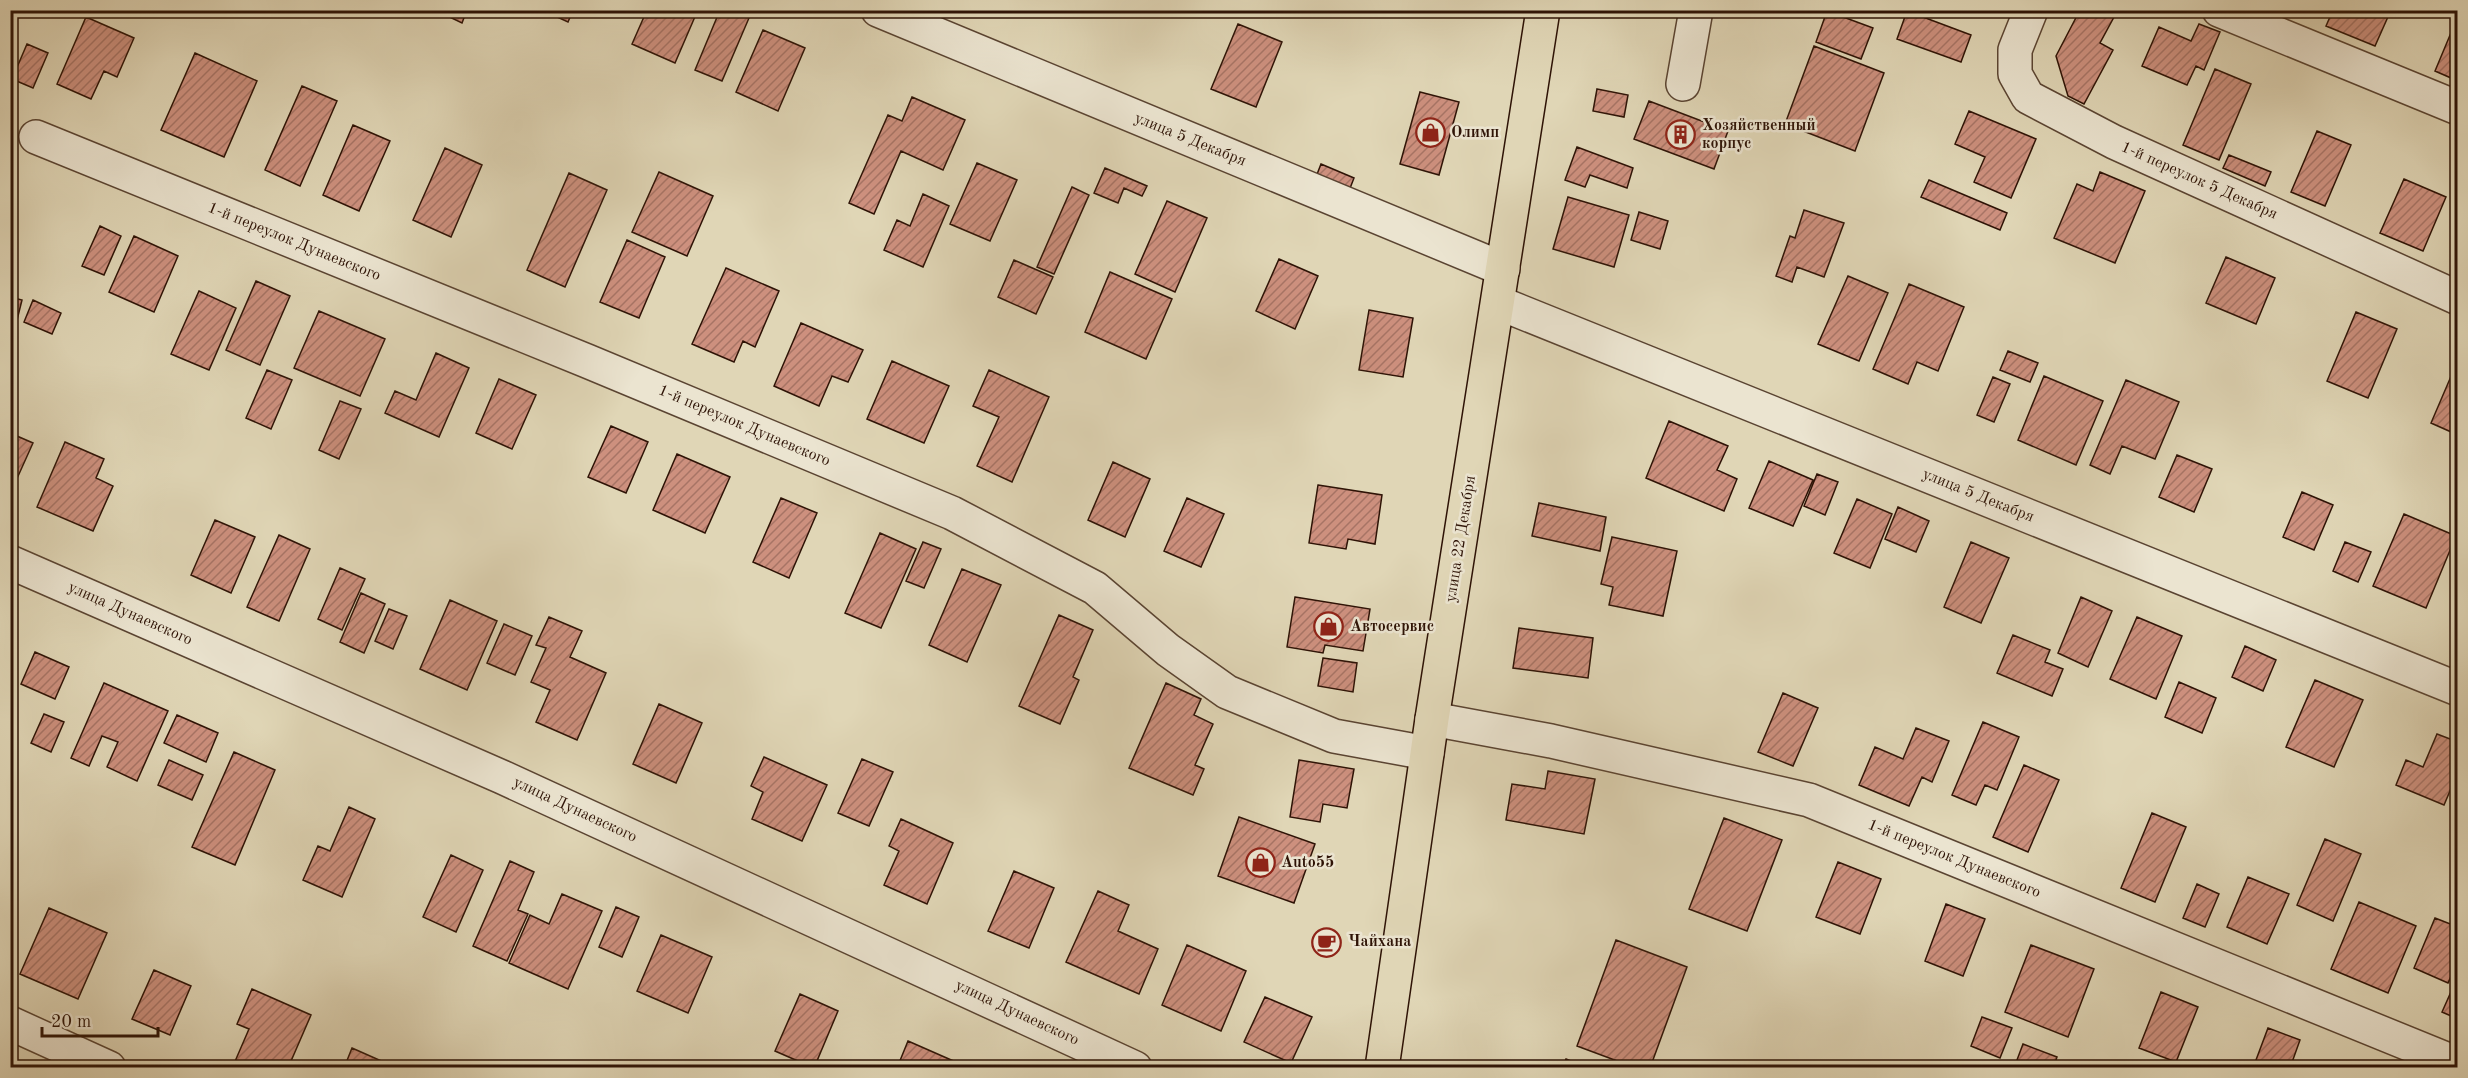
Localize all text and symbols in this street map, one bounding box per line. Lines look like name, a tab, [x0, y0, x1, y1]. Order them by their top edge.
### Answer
street label: улица 5 Декабря	[1132, 110, 1248, 170]
shop icon: Олимп	[1414, 117, 1446, 149]
place label: Хозяйственный корпус	[1702, 118, 1816, 152]
building icon: Хозяйственный корпус	[1665, 119, 1697, 151]
place label: Олимп	[1451, 125, 1499, 141]
street label: 1-й переулок 5 Декабря	[2118, 139, 2280, 223]
street label: 1-й переулок Дунаевского	[205, 200, 383, 284]
street label: 1-й переулок Дунаевского	[656, 382, 832, 470]
street label: улица 5 Декабря	[1920, 466, 2036, 526]
street label: улица 22 Декабря	[1443, 474, 1479, 604]
street label: улица Дунаевского	[65, 579, 195, 649]
shop icon: Автосервис	[1313, 611, 1345, 643]
place label: Автосервис	[1350, 619, 1434, 635]
street label: улица Дунаевского	[511, 774, 639, 846]
street label: 1-й переулок Дунаевского	[1865, 817, 2043, 901]
shop icon: Auto55	[1244, 847, 1276, 879]
place label: Auto55	[1281, 855, 1334, 871]
cafe icon: Чайхана	[1311, 926, 1343, 958]
place label: Чайхана	[1348, 934, 1412, 950]
street label: улица Дунаевского	[953, 977, 1081, 1049]
scale bar	[42, 1000, 158, 1038]
text: 20 m	[51, 1013, 91, 1031]

